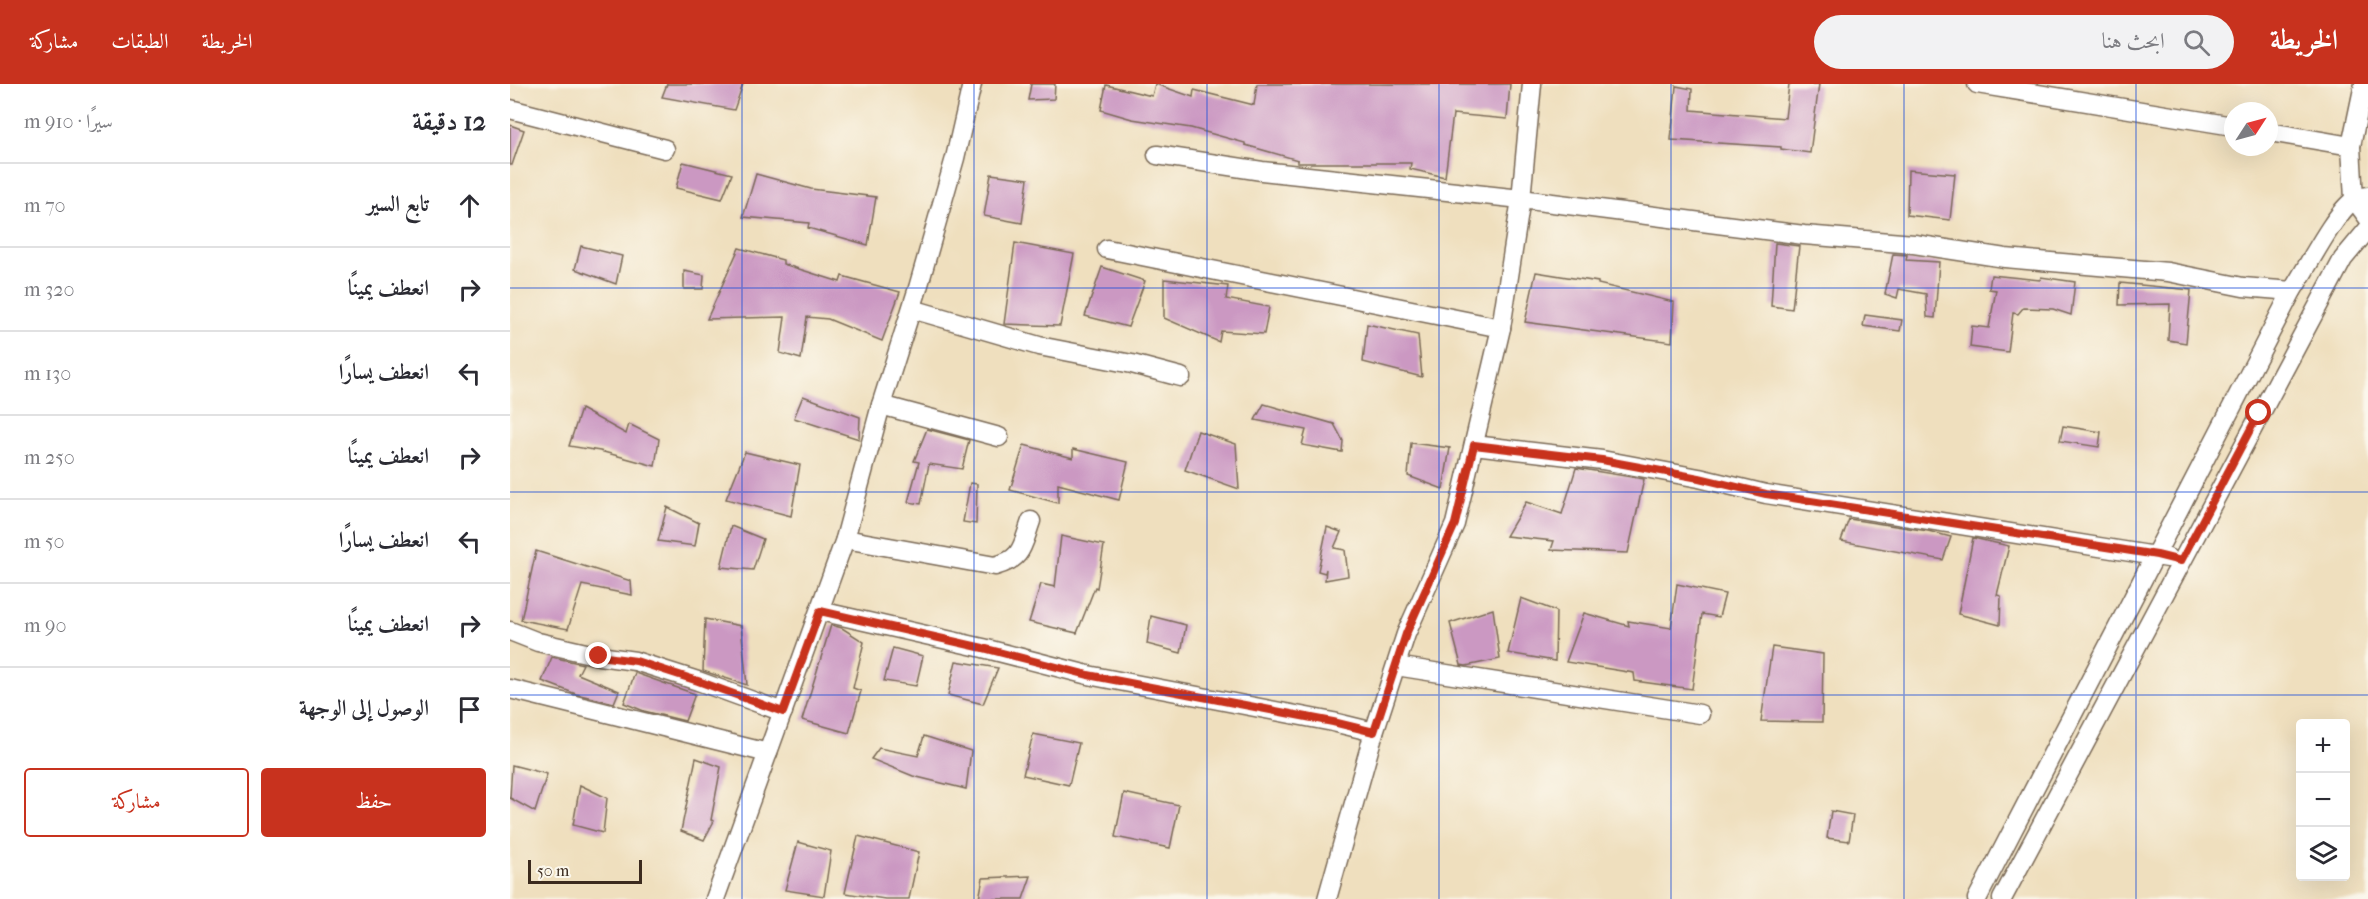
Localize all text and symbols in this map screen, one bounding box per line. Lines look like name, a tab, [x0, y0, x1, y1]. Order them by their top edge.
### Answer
search box	[1814, 15, 2234, 69]
text: الخريطة	[2270, 23, 2338, 56]
icon: search	[2180, 26, 2213, 59]
text: ابحث هنا	[2101, 28, 2165, 54]
text: مشاركة	[30, 29, 78, 53]
text: الطبقات	[111, 29, 168, 53]
text: الخريطة	[201, 29, 253, 53]
north arrow	[2224, 102, 2278, 156]
text: 12 دقيقة	[412, 106, 486, 137]
text: سيرًا · 910 m	[24, 110, 113, 133]
icon: ahead	[453, 189, 486, 222]
text: تابع السير	[367, 191, 429, 217]
text: 70 m	[24, 194, 66, 217]
icon: right	[453, 273, 486, 306]
text: انعطف يمينًا	[348, 275, 429, 301]
text: 320 m	[24, 278, 74, 301]
icon: left	[453, 357, 486, 390]
text: انعطف يسارًا	[339, 359, 429, 385]
text: 130 m	[24, 362, 71, 385]
route start	[2245, 399, 2271, 425]
icon: right	[453, 441, 486, 474]
text: انعطف يمينًا	[348, 443, 429, 469]
text: 250 m	[24, 446, 75, 469]
icon: left	[453, 525, 486, 558]
text: انعطف يسارًا	[339, 527, 429, 553]
text: 50 m	[24, 530, 65, 553]
icon: right	[453, 609, 486, 642]
text: انعطف يمينًا	[348, 611, 429, 637]
text: 90 m	[24, 614, 66, 637]
route end	[585, 642, 611, 668]
icon: arrive	[453, 693, 486, 726]
text: الوصول إلى الوجهة	[299, 695, 429, 721]
map controls	[2296, 719, 2350, 881]
button: +	[2296, 719, 2350, 773]
button: مشاركة	[24, 768, 249, 837]
button: حفظ	[261, 768, 486, 837]
button: −	[2296, 773, 2350, 827]
button: layers	[2296, 827, 2350, 881]
scale bar	[528, 857, 642, 884]
text: 50 m	[537, 861, 569, 880]

